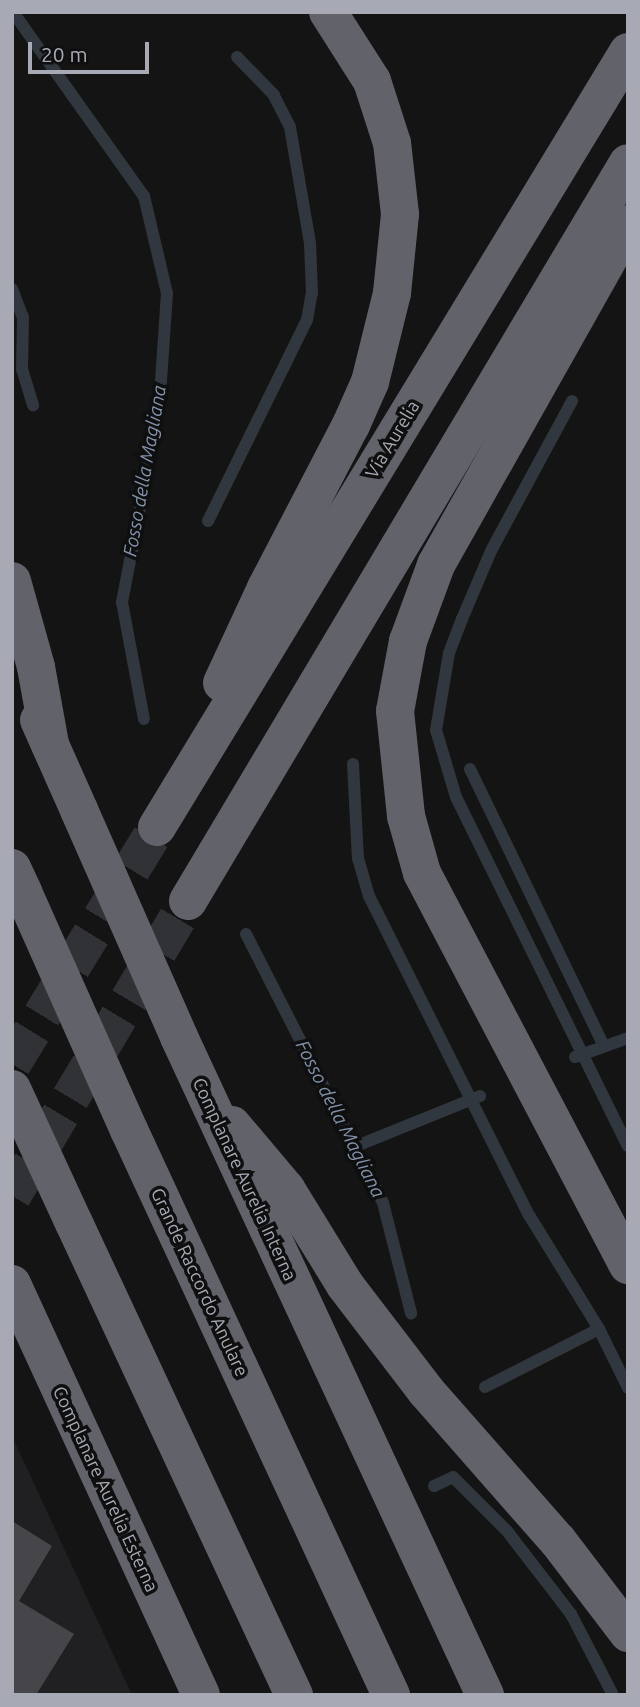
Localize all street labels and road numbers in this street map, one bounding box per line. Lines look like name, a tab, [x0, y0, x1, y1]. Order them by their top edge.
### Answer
street label: Via Aurelia	[360, 396, 424, 482]
street label: Complanare Aurelia Interna	[188, 1074, 302, 1284]
street label: Grande Raccordo Anulare	[147, 1184, 253, 1380]
street label: Complanare Aurelia Esterna	[49, 1383, 163, 1595]

